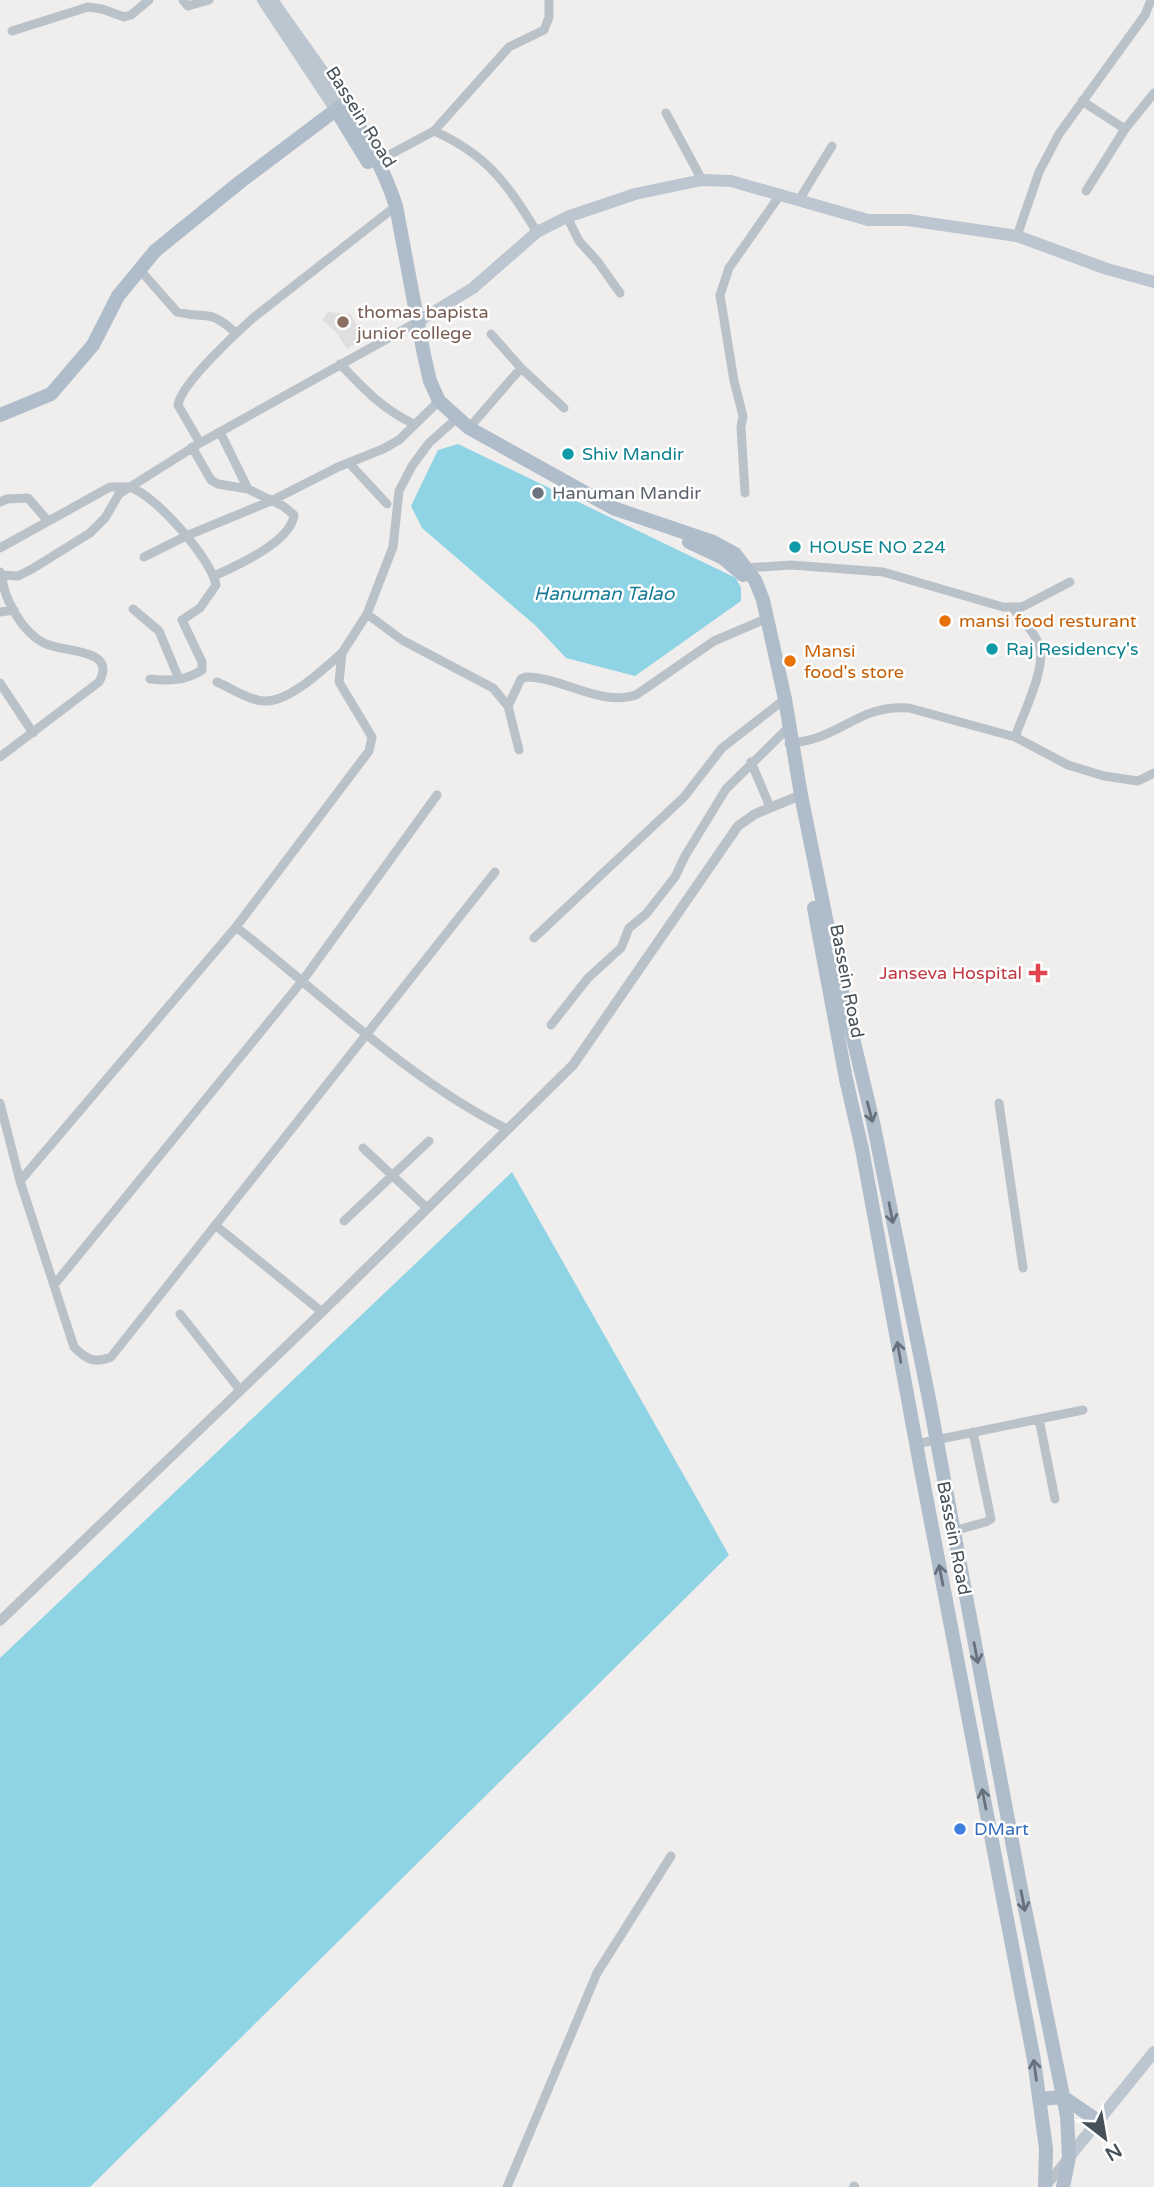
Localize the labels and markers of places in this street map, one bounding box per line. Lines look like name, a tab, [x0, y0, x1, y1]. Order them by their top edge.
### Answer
place label: thomas bapista junior college	[356, 301, 489, 344]
marker: thomas bapista junior college	[335, 314, 351, 330]
place label: Shiv Mandir	[582, 443, 684, 465]
marker: Shiv Mandir	[560, 446, 576, 462]
place label: Hanuman Mandir	[552, 482, 701, 504]
marker: Hanuman Mandir	[530, 485, 546, 501]
place label: HOUSE NO 224	[809, 536, 946, 558]
marker: HOUSE NO 224	[787, 539, 803, 555]
place label: mansi food resturant	[959, 610, 1137, 632]
marker: mansi food resturant	[937, 613, 953, 629]
place label: Raj Residency's	[1006, 638, 1139, 660]
place label: Mansi food's store	[804, 640, 904, 683]
marker: Raj Residency's	[984, 641, 1000, 657]
marker: Mansi food's store	[782, 653, 798, 669]
place label: Janseva Hospital	[879, 962, 1022, 984]
marker: Janseva Hospital	[1028, 963, 1048, 983]
place label: DMart	[974, 1818, 1029, 1840]
marker: DMart	[952, 1821, 968, 1837]

